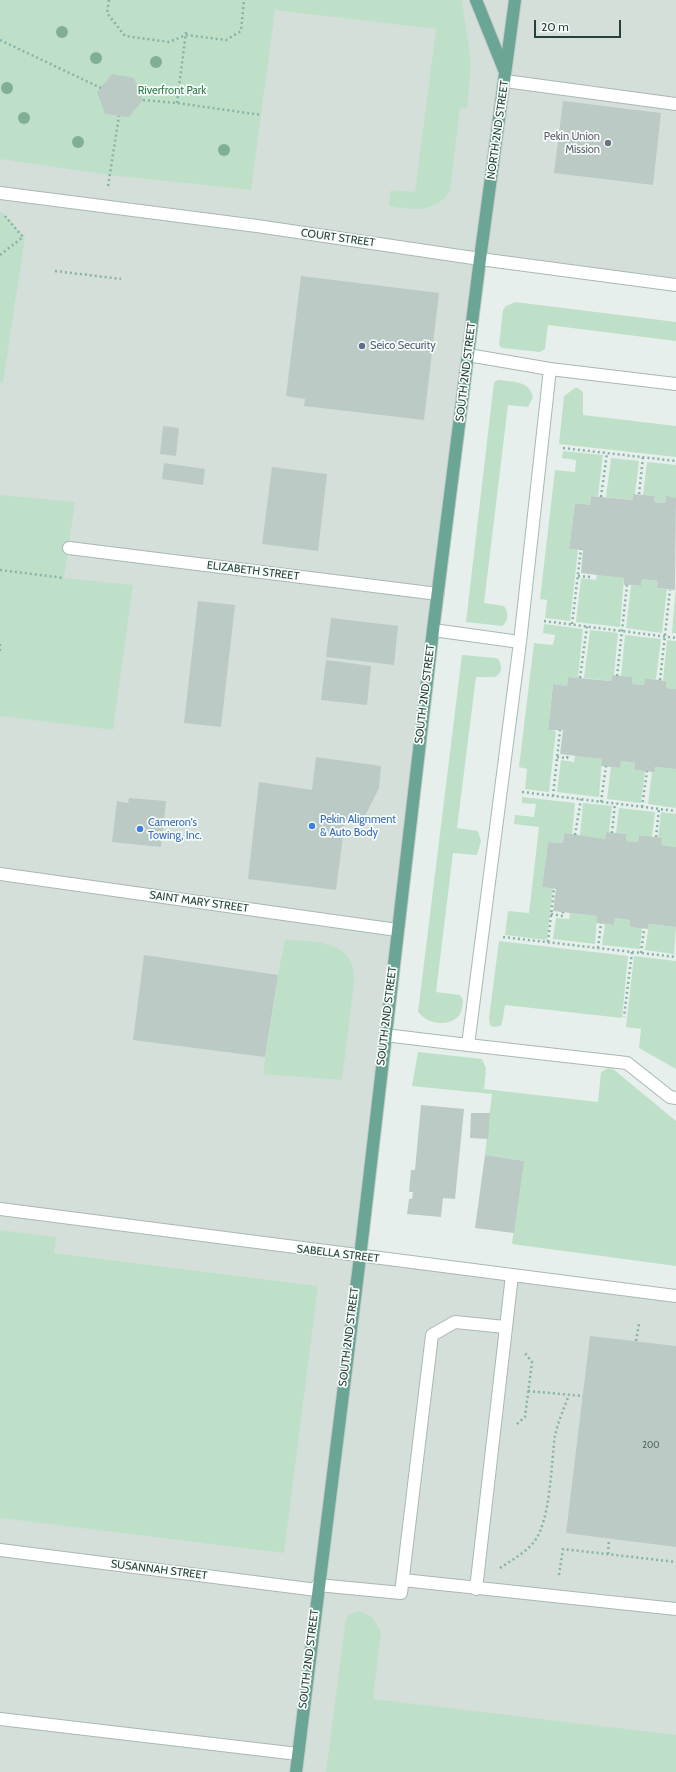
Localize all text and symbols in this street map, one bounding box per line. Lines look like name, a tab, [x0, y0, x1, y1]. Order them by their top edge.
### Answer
scale bar	[536, 12, 623, 38]
text: 20 m	[541, 19, 569, 34]
street label: NORTH 2ND STREET	[485, 80, 511, 180]
park label: Riverfront Park	[138, 84, 206, 98]
place label: Pekin Union Mission	[544, 130, 600, 156]
marker: Pekin Union Mission	[603, 138, 613, 148]
street label: COURT STREET	[300, 226, 376, 250]
street label: SOUTH 2ND STREET	[453, 322, 479, 422]
place label: Seico Security	[370, 339, 436, 353]
marker: Seico Security	[357, 341, 367, 351]
street label: ELIZABETH STREET	[206, 559, 300, 583]
street label: SOUTH 2ND STREET	[412, 644, 438, 744]
place label: Pekin Alignment & Auto Body	[320, 813, 396, 839]
place label: Cameron's Towing, Inc.	[148, 816, 202, 842]
marker: Pekin Alignment & Auto Body	[307, 821, 317, 831]
marker: Cameron's Towing, Inc.	[135, 824, 145, 834]
street label: SAINT MARY STREET	[149, 889, 249, 915]
street label: SOUTH 2ND STREET	[374, 966, 400, 1066]
street label: SABELLA STREET	[296, 1242, 380, 1266]
street label: SOUTH 2ND STREET	[336, 1287, 362, 1387]
house number: 200	[642, 1440, 660, 1450]
street label: SUSANNAH STREET	[110, 1558, 208, 1582]
street label: SOUTH 2ND STREET	[296, 1609, 322, 1709]

